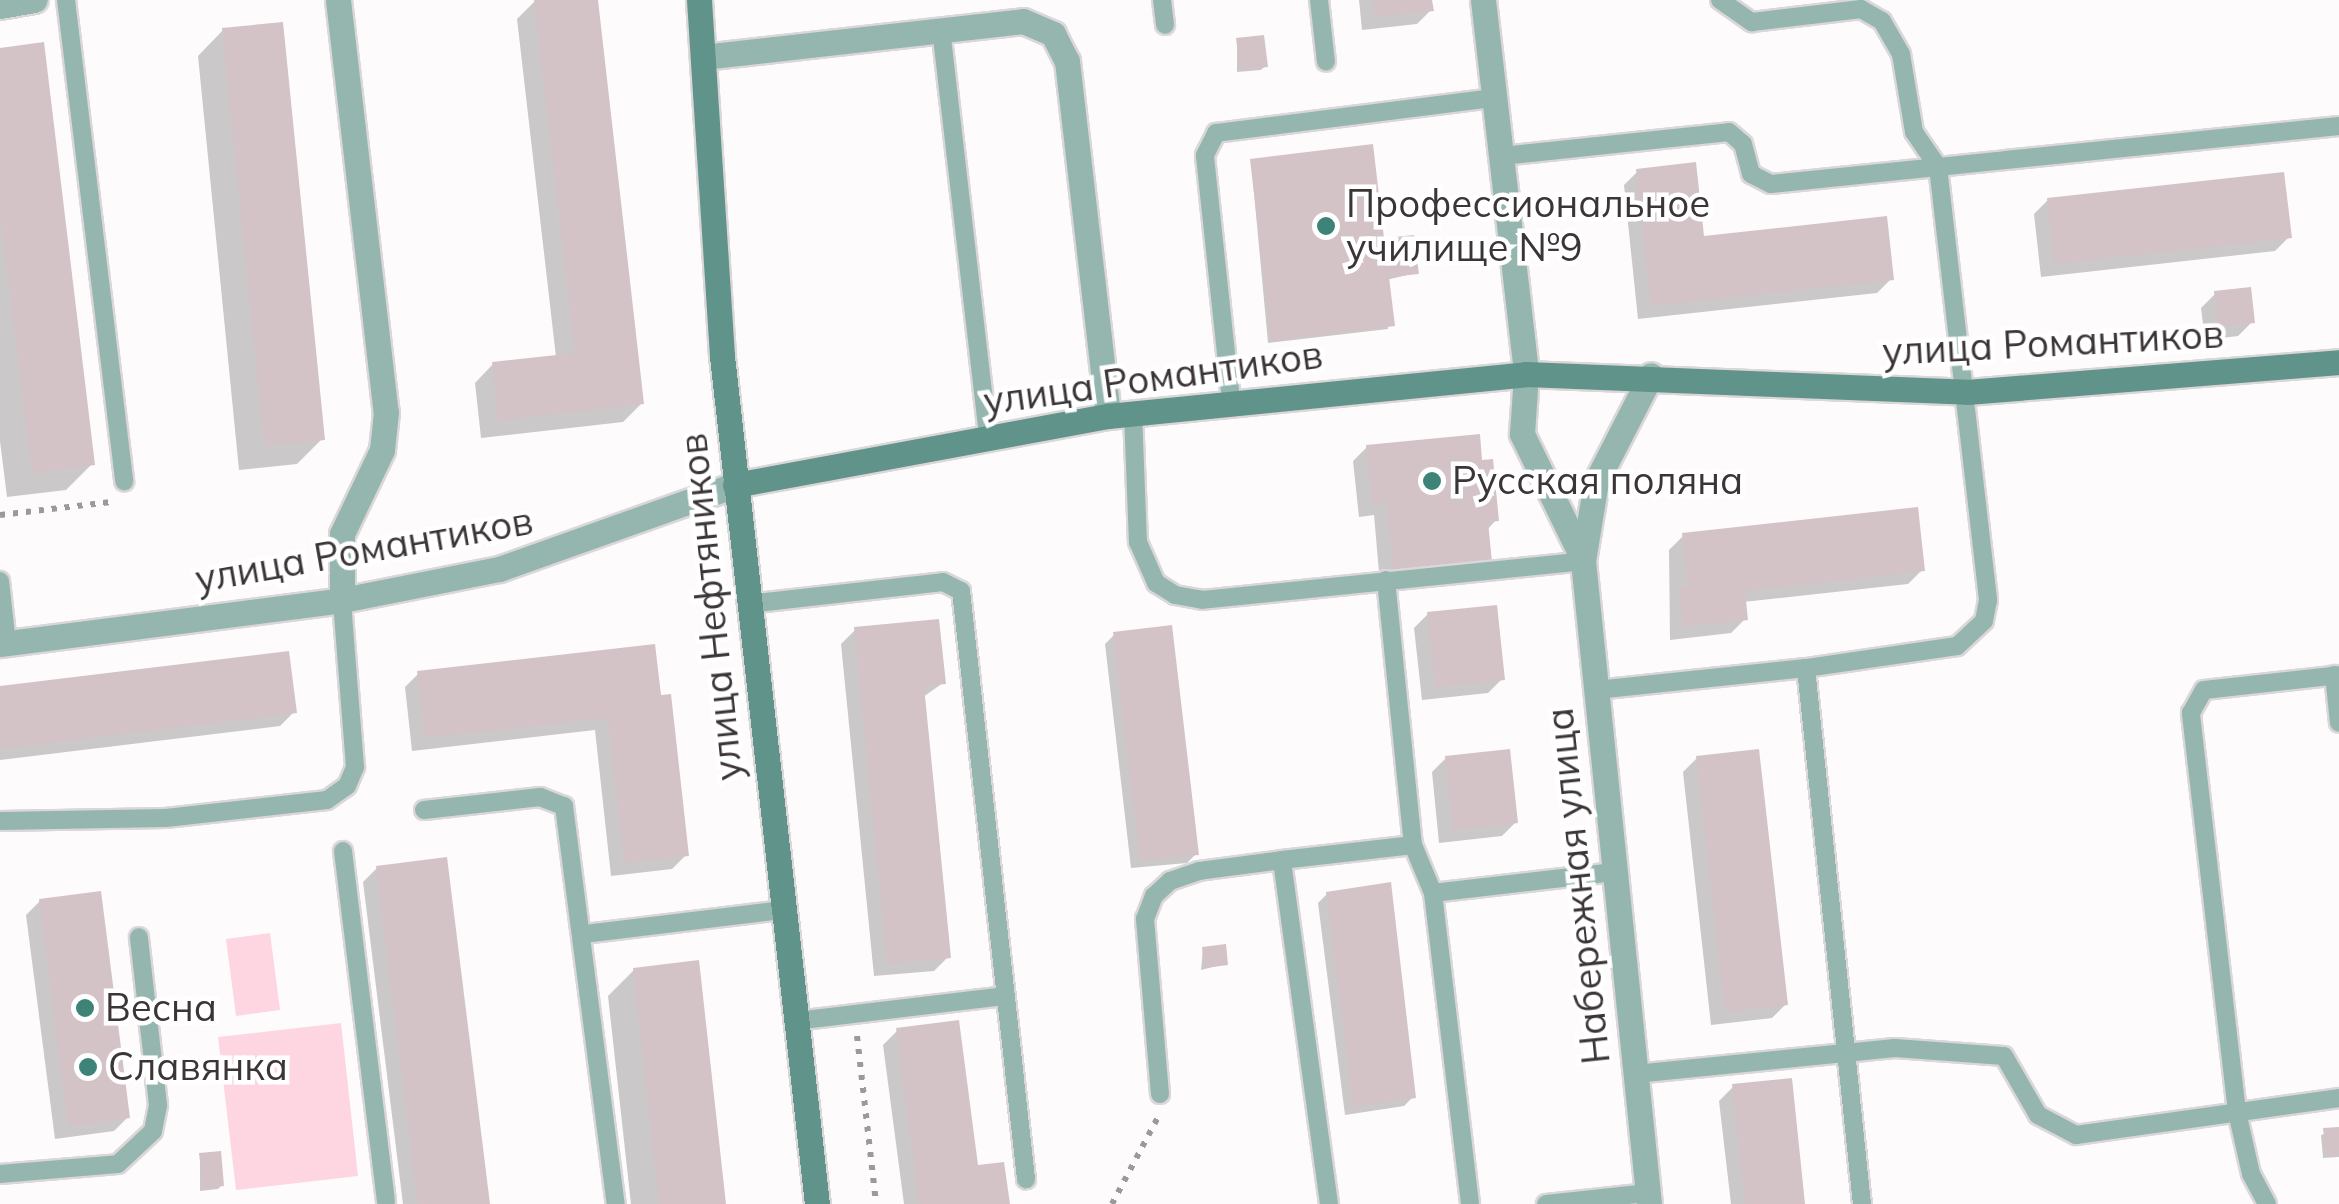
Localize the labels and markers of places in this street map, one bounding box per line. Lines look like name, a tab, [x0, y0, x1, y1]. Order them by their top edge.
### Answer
place label: Профессиональное училище №9	[1346, 181, 1710, 270]
marker: Профессиональное училище №9	[1315, 215, 1337, 237]
place label: Русская поляна	[1452, 458, 1743, 504]
marker: Русская поляна	[1421, 470, 1443, 492]
place label: Весна	[105, 985, 217, 1031]
marker: Весна	[74, 997, 96, 1019]
place label: Славянка	[108, 1044, 288, 1090]
marker: Славянка	[77, 1056, 99, 1078]

